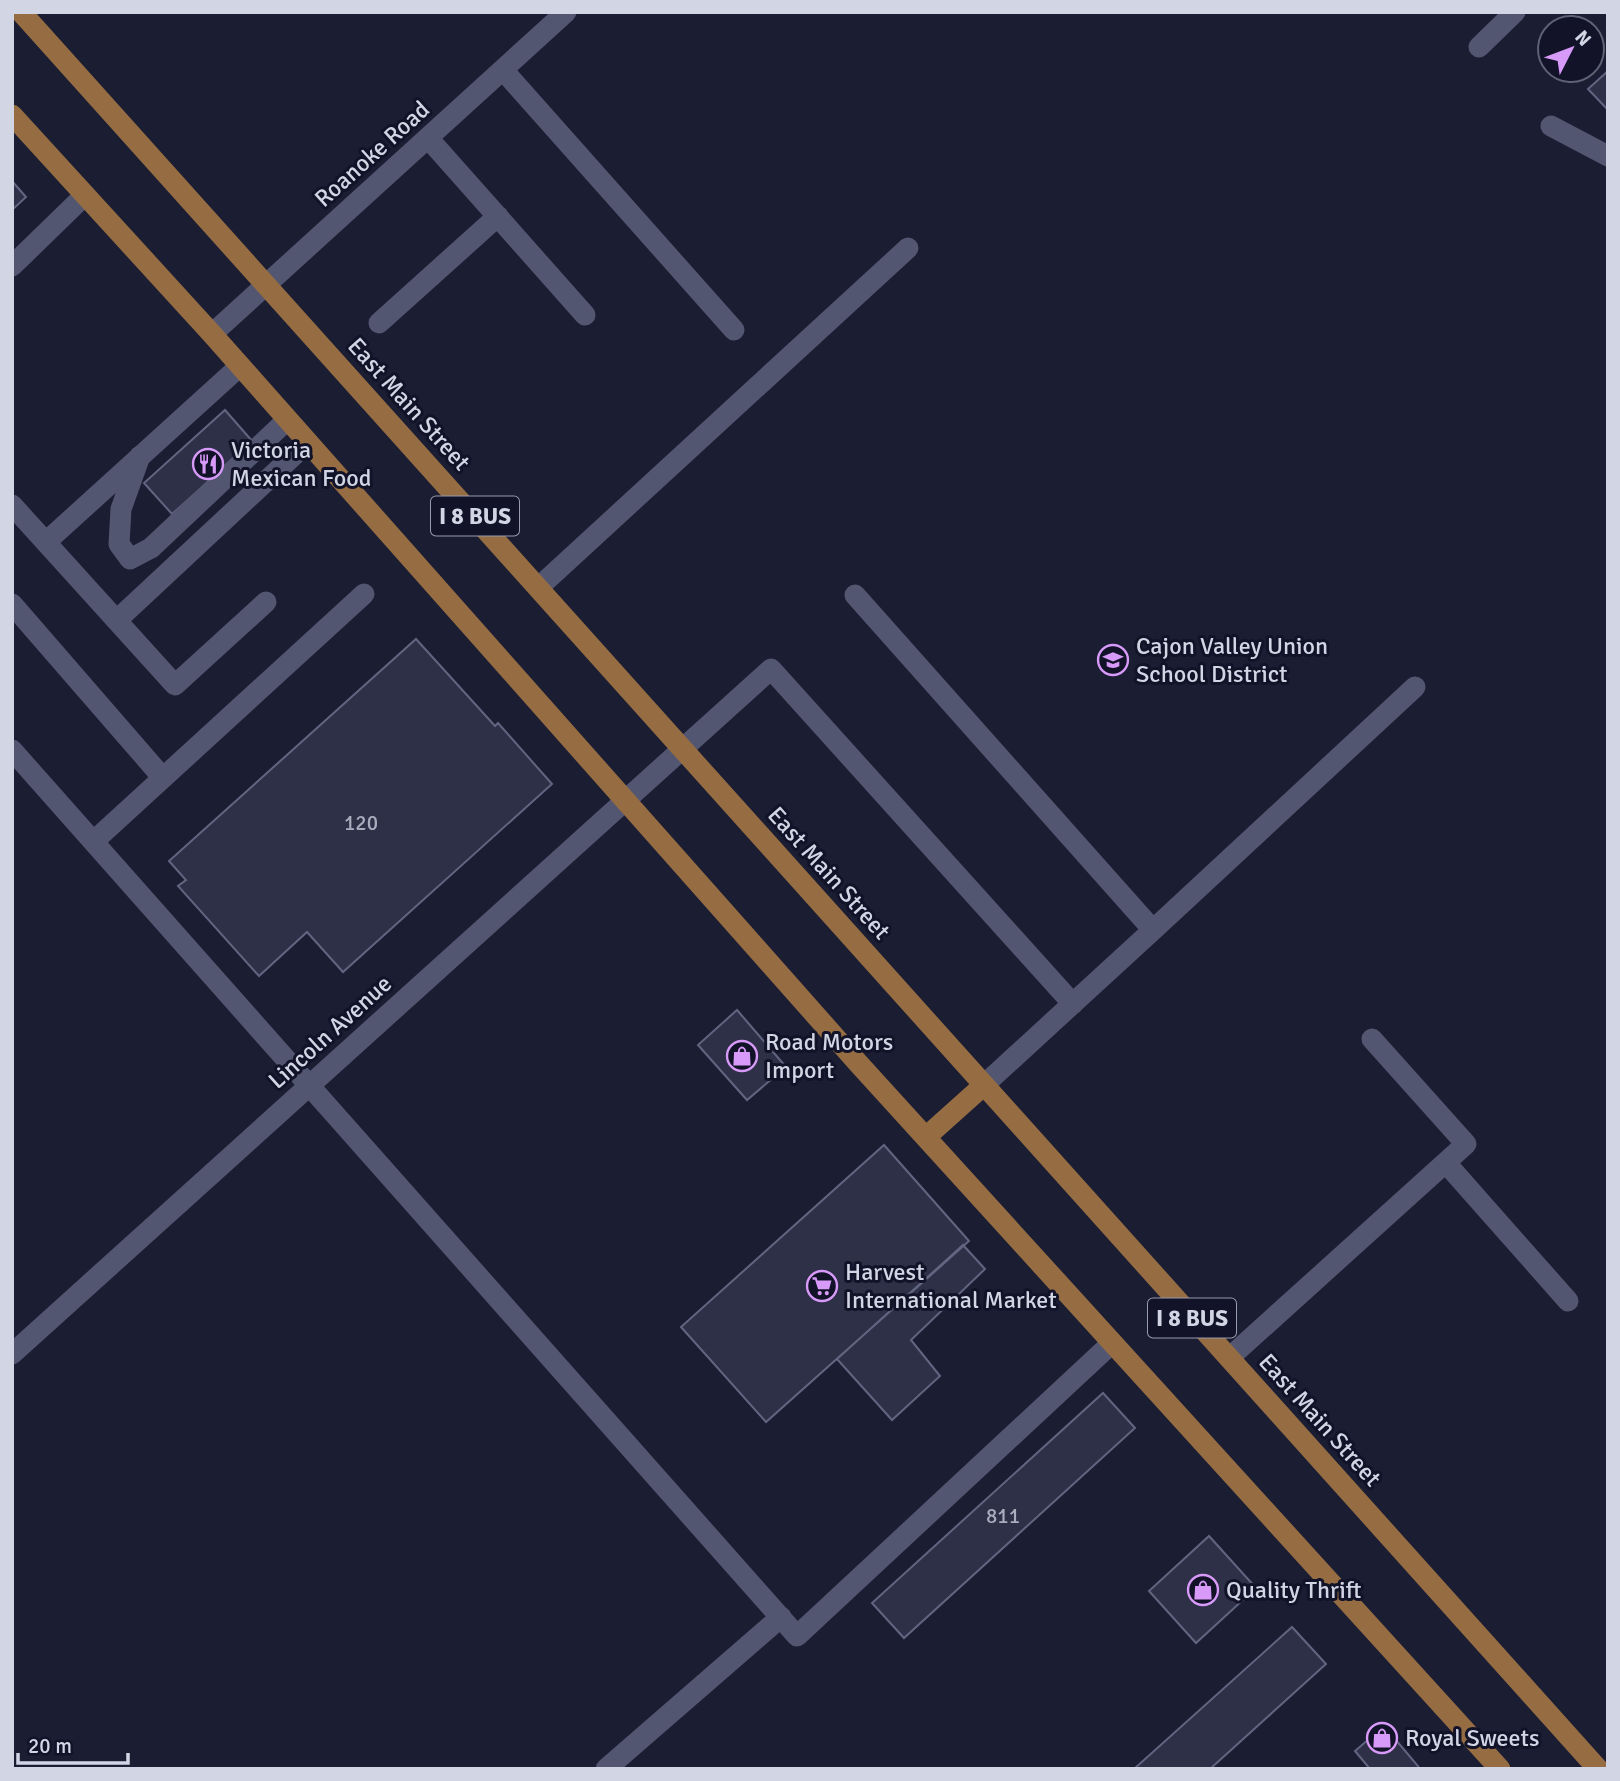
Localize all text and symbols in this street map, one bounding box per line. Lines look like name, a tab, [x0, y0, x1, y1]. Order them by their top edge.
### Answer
north arrow	[1536, 14, 1606, 84]
text: N	[1570, 25, 1596, 51]
street label: Roanoke Road	[308, 94, 436, 214]
street label: East Main Street	[341, 331, 477, 477]
place label: Victoria Mexican Food	[231, 435, 371, 493]
restaurant icon: Victoria Mexican Food	[191, 447, 225, 481]
road number: I 8 BUS	[431, 496, 519, 536]
place label: Cajon Valley Union School District	[1136, 631, 1328, 689]
school or university icon: Cajon Valley Union School District	[1096, 643, 1130, 677]
street label: East Main Street	[761, 800, 897, 946]
house number: 120	[344, 810, 378, 836]
street label: Lincoln Avenue	[262, 969, 398, 1095]
place label: Road Motors Import	[765, 1027, 893, 1085]
shop icon: Road Motors Import	[725, 1039, 759, 1073]
place label: Harvest International Market	[845, 1257, 1057, 1315]
supermarket icon: Harvest International Market	[805, 1269, 839, 1303]
road number: I 8 BUS	[1148, 1298, 1236, 1338]
street label: East Main Street	[1252, 1347, 1388, 1493]
house number: 811	[986, 1503, 1020, 1529]
shop icon: Quality Thrift	[1186, 1573, 1220, 1607]
place label: Quality Thrift	[1226, 1575, 1362, 1605]
shop icon: Royal Sweets	[1365, 1721, 1399, 1755]
scale bar	[18, 1722, 128, 1766]
place label: Royal Sweets	[1405, 1723, 1539, 1753]
text: 20 m	[28, 1733, 72, 1759]

